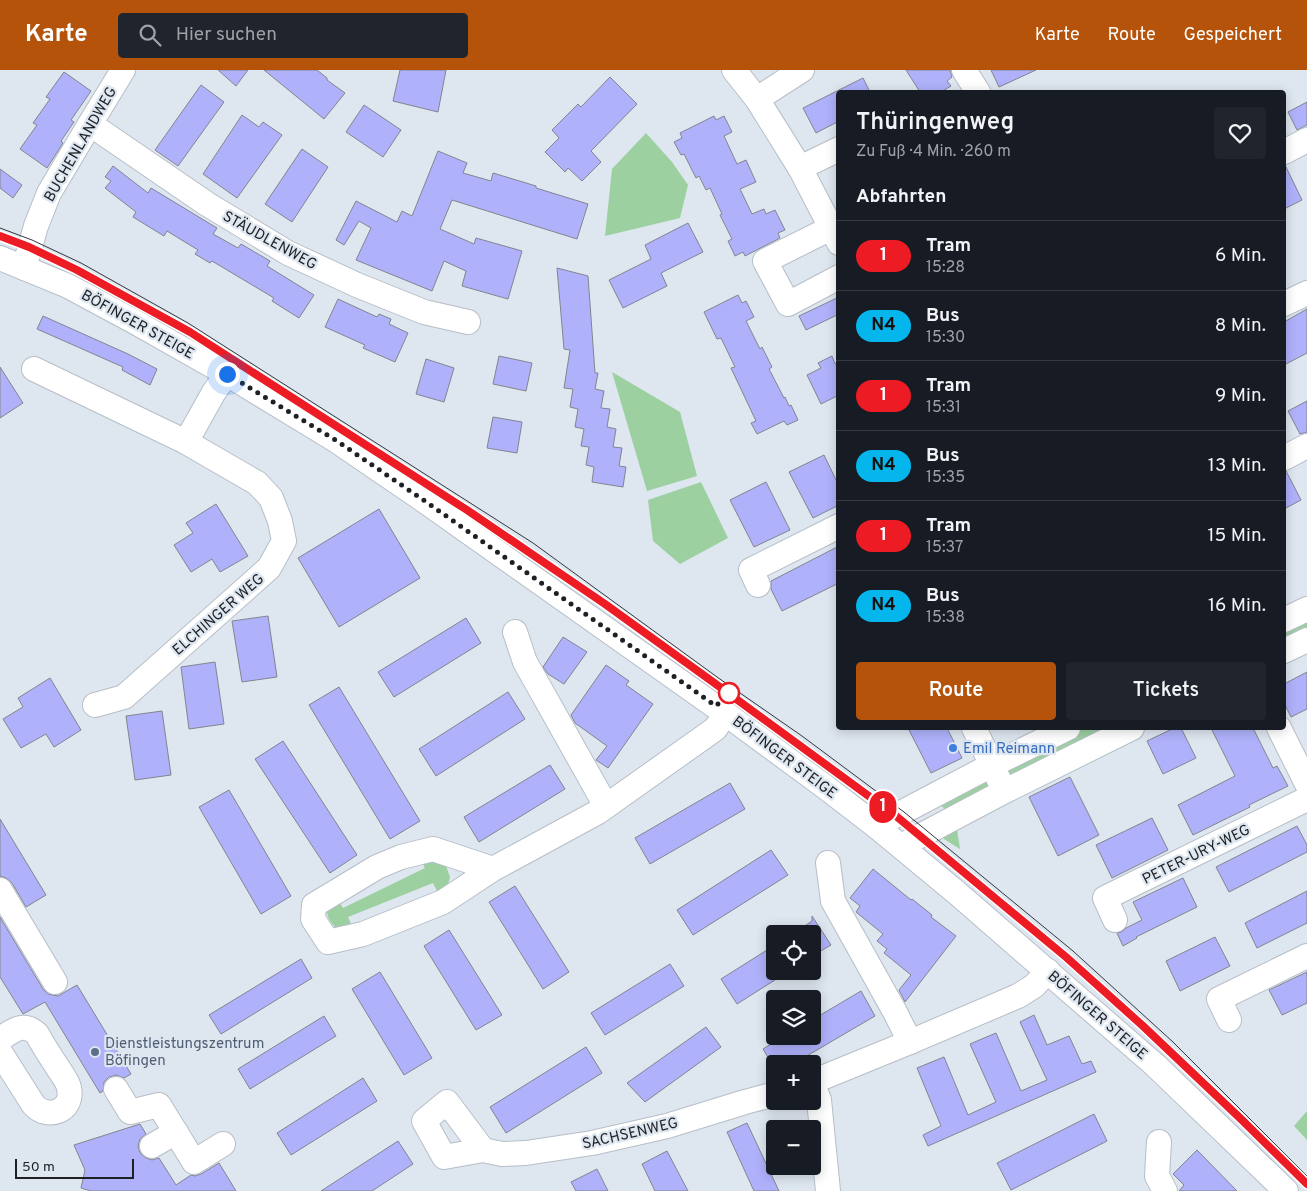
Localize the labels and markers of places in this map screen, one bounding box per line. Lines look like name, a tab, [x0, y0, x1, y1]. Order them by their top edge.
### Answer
unlabelled marker	[718, 682, 740, 704]
place label: Emil Reimann	[963, 740, 1055, 759]
marker: Emil Reimann	[947, 742, 959, 754]
place label: Dienstleistungszentrum Böfingen	[105, 1035, 264, 1071]
marker: Dienstleistungszentrum Böfingen	[89, 1046, 101, 1058]

